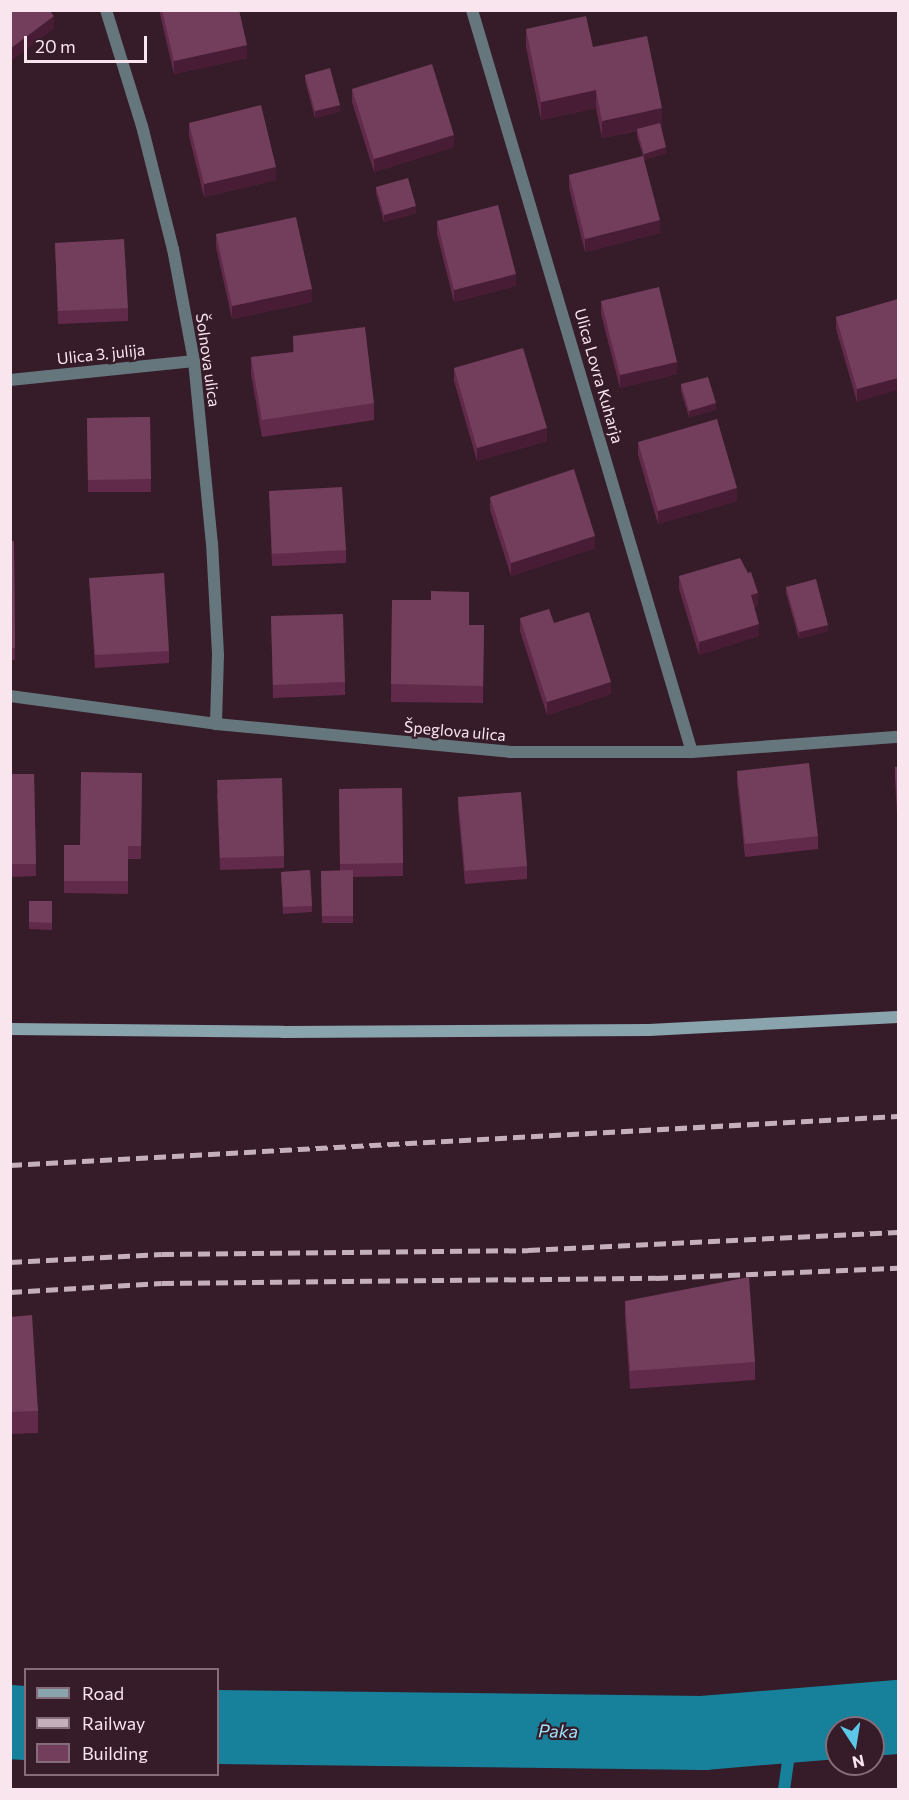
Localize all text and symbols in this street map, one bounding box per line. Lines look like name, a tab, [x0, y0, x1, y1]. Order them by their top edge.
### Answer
scale bar	[27, 24, 150, 62]
text: 20 m	[35, 35, 76, 57]
street label: Ulica Lovra Kuharja	[571, 306, 627, 446]
street label: Šolnova ulica	[192, 312, 224, 408]
street label: Ulica 3. julija	[56, 340, 146, 368]
street label: Špeglova ulica	[403, 717, 507, 745]
legend	[24, 1668, 219, 1776]
text: Road	[82, 1682, 124, 1704]
text: Railway	[82, 1712, 145, 1734]
north arrow	[825, 1716, 885, 1776]
water label: Paka	[538, 1720, 578, 1742]
text: Building	[82, 1742, 148, 1764]
text: N	[851, 1752, 866, 1773]

